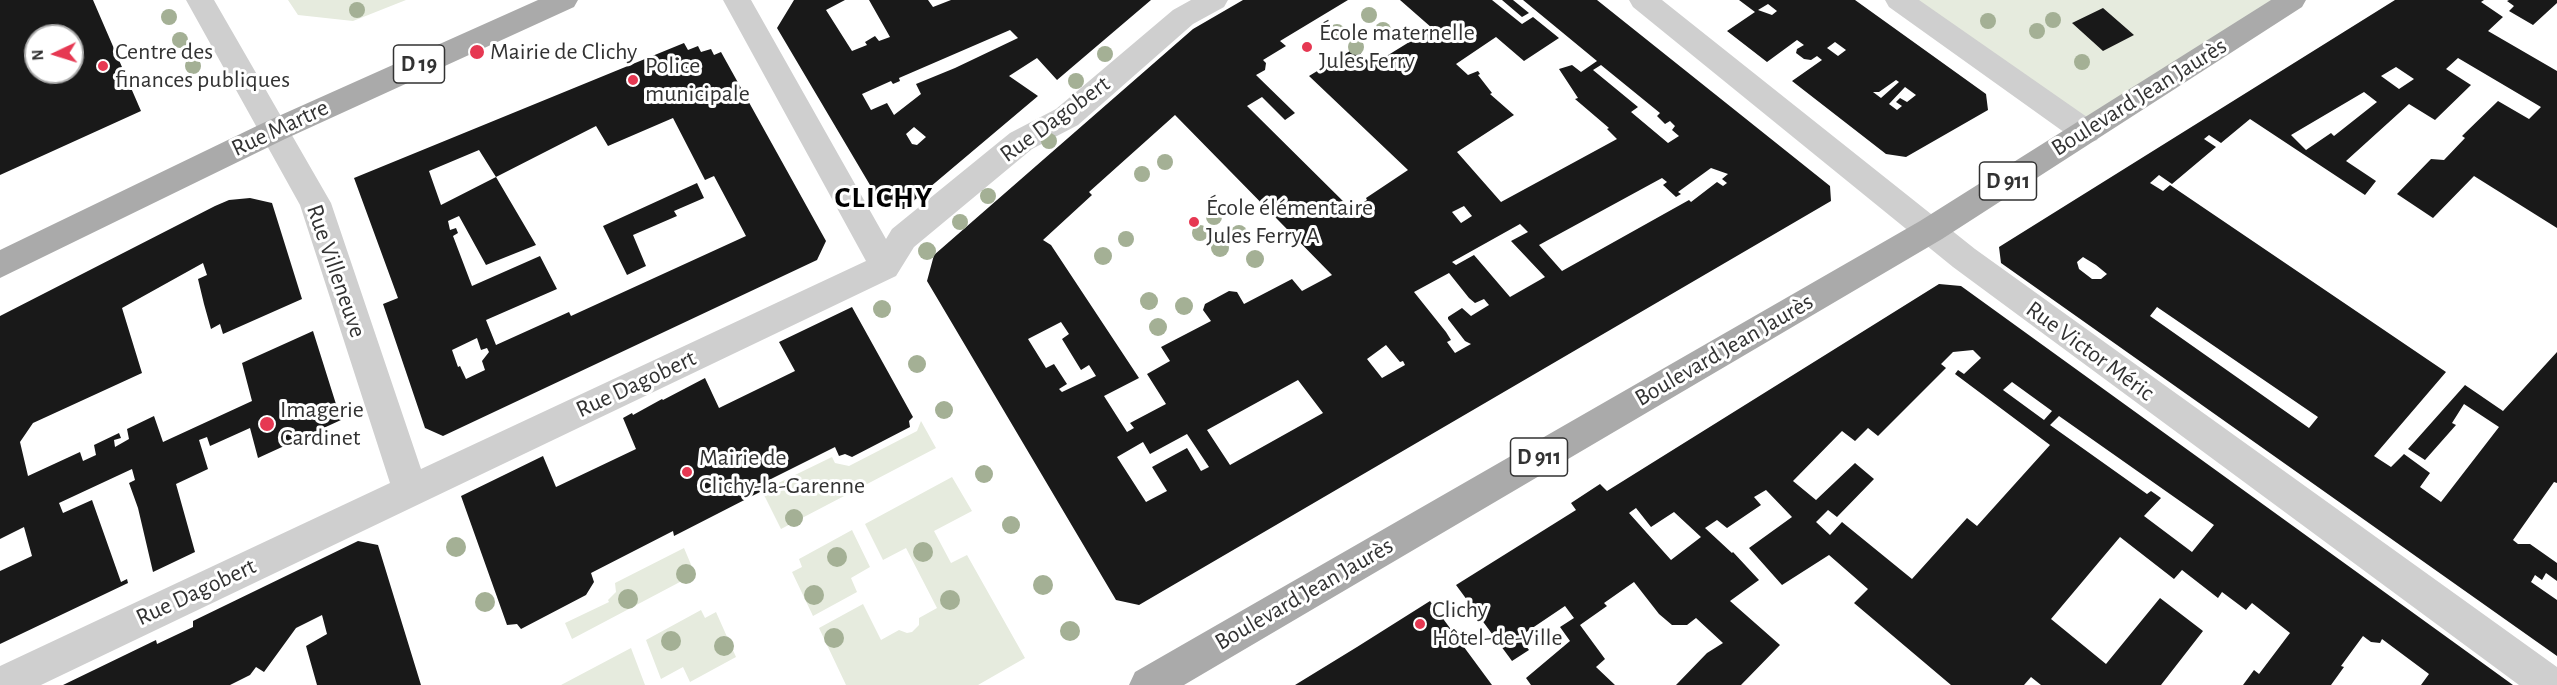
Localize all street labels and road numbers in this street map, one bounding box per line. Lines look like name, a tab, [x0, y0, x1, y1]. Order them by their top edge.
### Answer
street label: Boulevard Jean Jaurès	[2046, 31, 2232, 163]
road number: D 19	[394, 45, 444, 83]
street label: Rue Dagobert	[994, 69, 1116, 169]
street label: Rue Martre	[227, 93, 333, 163]
road number: D 911	[1980, 162, 2036, 200]
street label: Rue Villeneuve	[300, 201, 372, 341]
street label: Boulevard Jean Jaurès	[1630, 287, 1818, 413]
street label: Rue Victor Méric	[2020, 295, 2160, 407]
street label: Rue Dagobert	[571, 344, 701, 424]
road number: D 911	[1510, 438, 1568, 476]
street label: Boulevard Jean Jaurès	[1210, 531, 1398, 657]
street label: Rue Dagobert	[131, 552, 261, 632]

